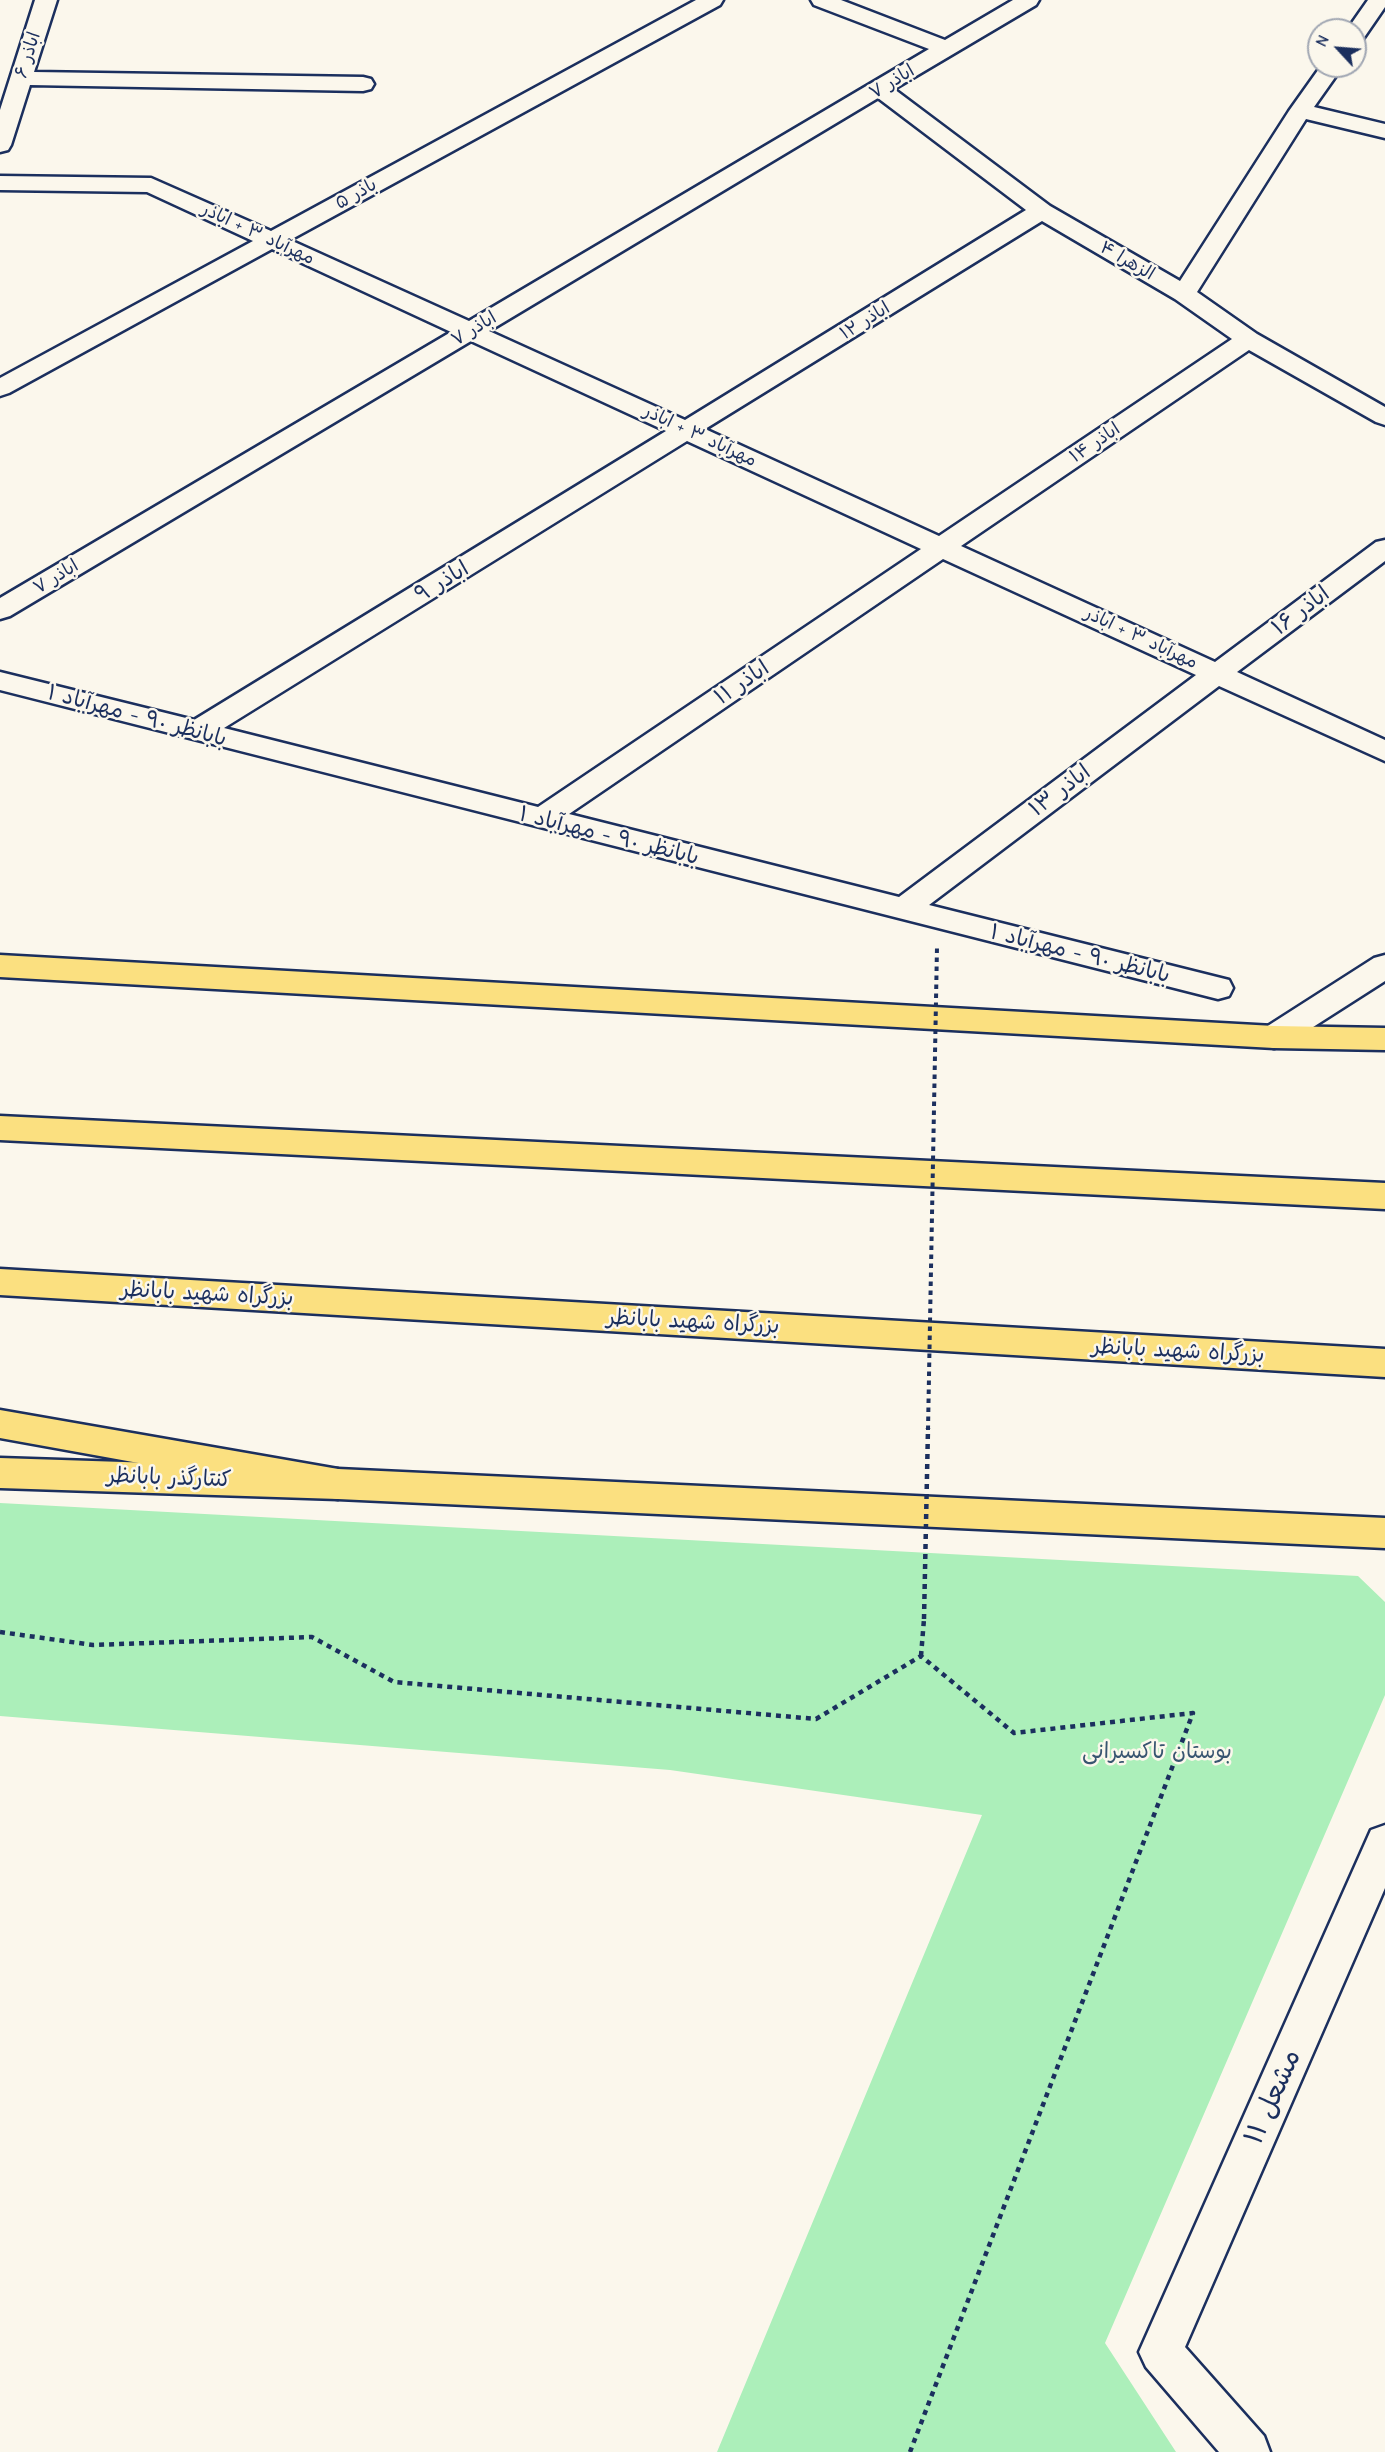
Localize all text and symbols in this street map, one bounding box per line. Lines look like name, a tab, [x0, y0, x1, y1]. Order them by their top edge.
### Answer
north arrow	[1307, 18, 1367, 78]
street label: اباذر ۶	[10, 29, 46, 81]
text: N	[1312, 32, 1333, 50]
street label: اباذر ۷	[866, 60, 918, 104]
street label: باذر ۵	[331, 174, 381, 214]
street label: مهرآباد ۳ + اباذر	[198, 198, 318, 270]
street label: الزهرا ۴	[1096, 237, 1158, 285]
street label: اباذر ۱۲	[836, 297, 894, 345]
street label: اباذر ۷	[448, 307, 500, 351]
street label: مهرآباد ۳ + اباذر	[640, 400, 760, 472]
street label: اباذر ۱۴	[1066, 418, 1124, 468]
street label: اباذر ۷	[30, 555, 82, 599]
street label: اباذر ۹	[410, 556, 474, 608]
street label: اباذر ۱۶	[1267, 581, 1335, 641]
street label: مهرآباد ۳ + اباذر	[1081, 602, 1201, 674]
street label: اباذر ۱۱	[710, 655, 774, 711]
street label: بابانظر ۹۰ - مهرآباد ۱	[44, 679, 230, 753]
street label: اباذر ۱۳	[1024, 759, 1096, 823]
street label: بابانظر ۹۰ - مهرآباد ۱	[516, 801, 702, 871]
street label: بابانظر ۹۰ - مهرآباد ۱	[987, 919, 1173, 989]
street label: بزرگراه شهید بابانظر	[120, 1276, 294, 1312]
street label: بزرگراه شهید بابانظر	[606, 1304, 780, 1340]
street label: بزرگراه شهید بابانظر	[1091, 1333, 1265, 1369]
street label: کنتارگذر بابانظر	[106, 1463, 232, 1493]
park label: بوستان تاکسیرانی	[1082, 1739, 1232, 1765]
street label: مشعل ۱۱	[1238, 2045, 1308, 2149]

